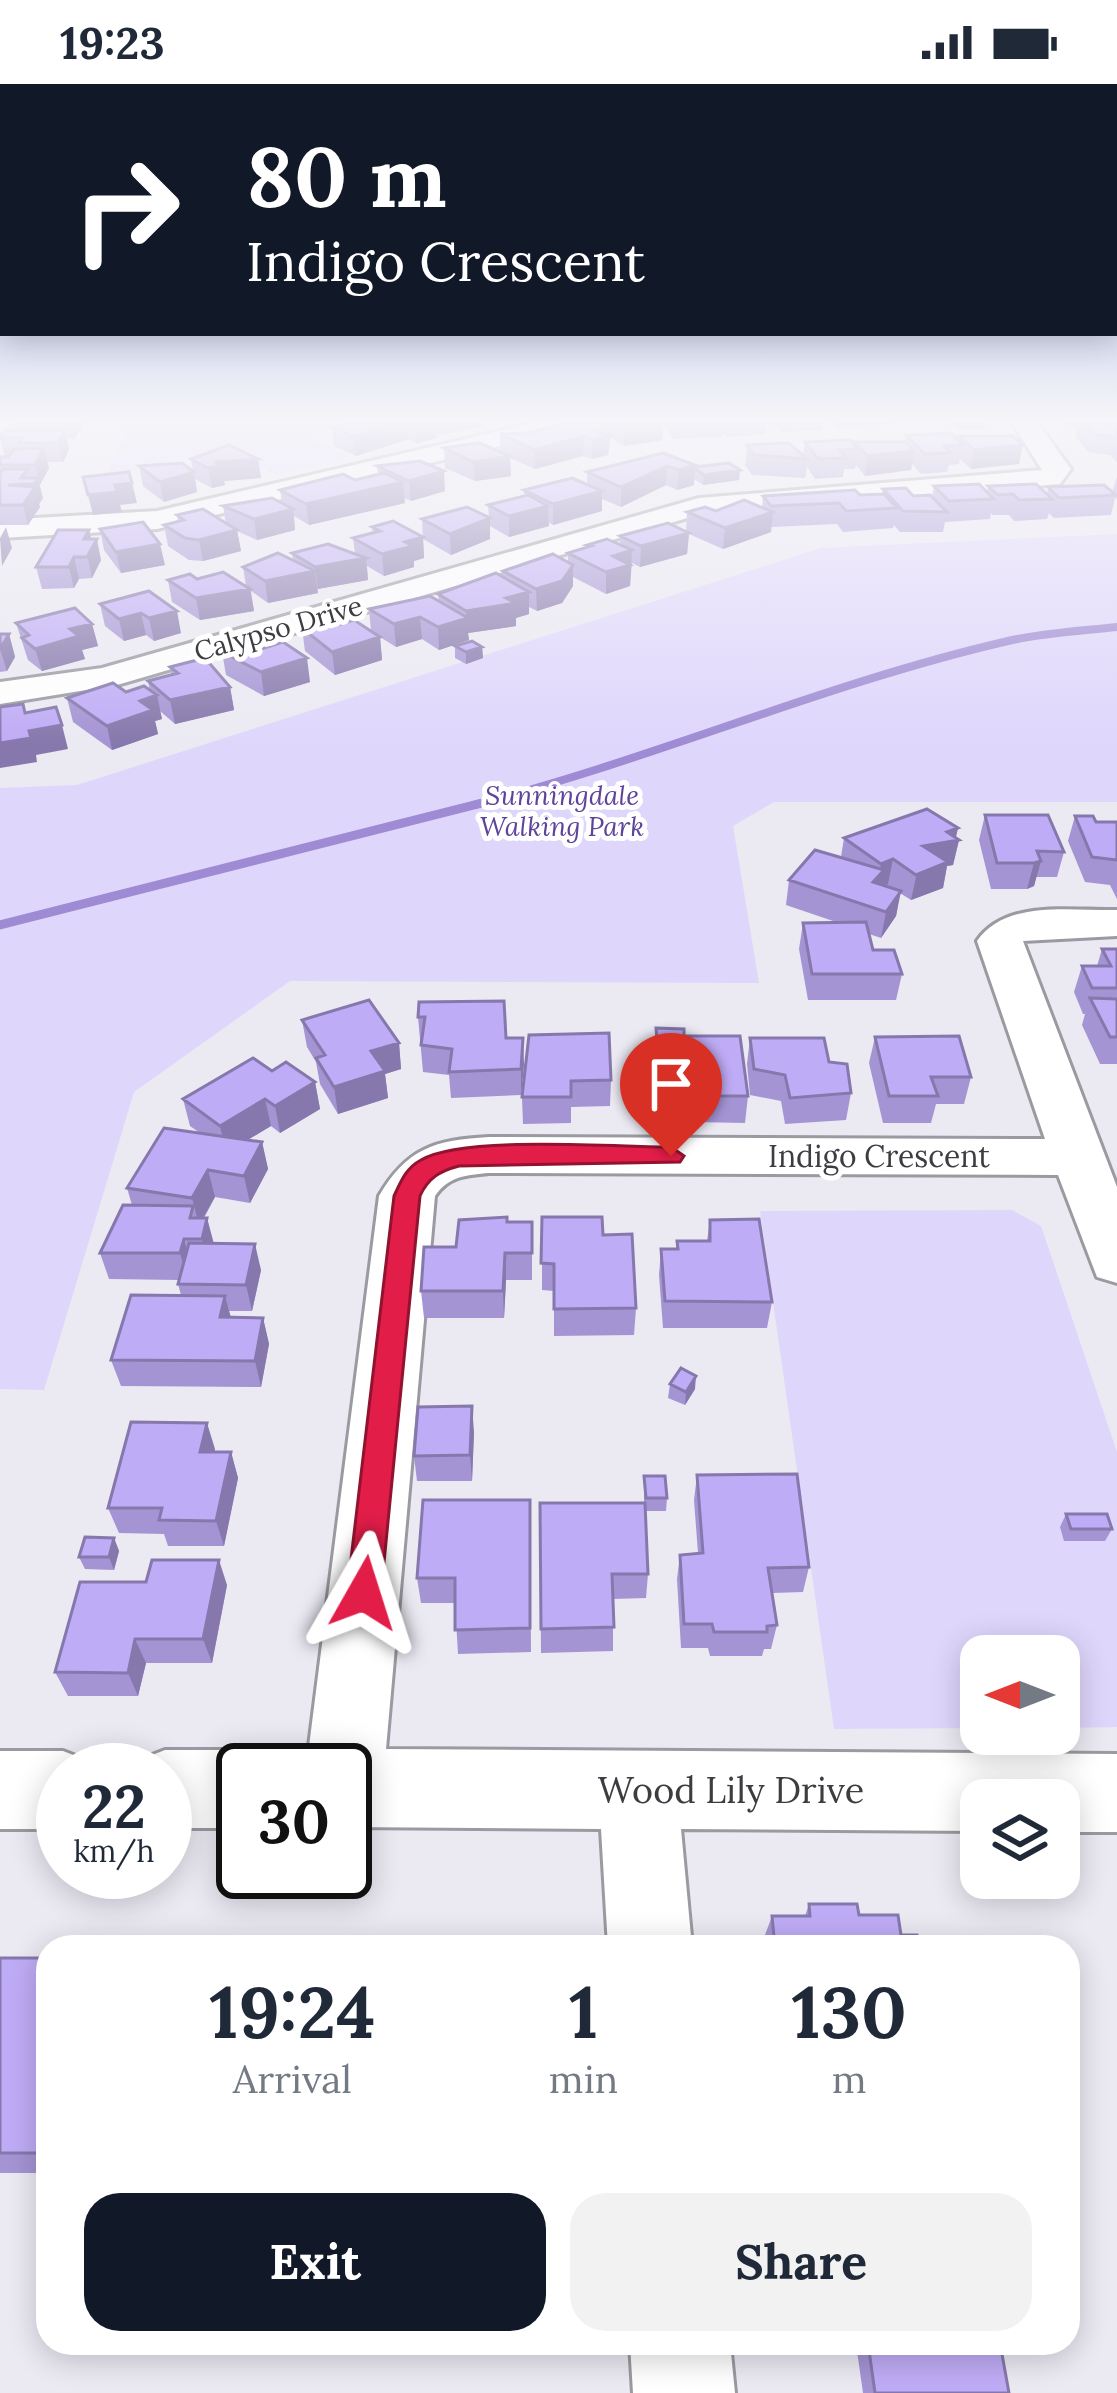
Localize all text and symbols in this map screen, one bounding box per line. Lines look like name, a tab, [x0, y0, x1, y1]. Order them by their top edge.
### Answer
text: 19:23	[60, 14, 165, 71]
text: 80 m	[246, 122, 447, 230]
icon: right	[48, 132, 204, 288]
text: Indigo Crescent	[246, 227, 645, 296]
street label: Calypso Drive	[190, 588, 366, 668]
park label: Sunningdale Walking Park	[480, 778, 644, 843]
pin	[620, 1033, 722, 1156]
icon: arrive	[638, 1051, 704, 1117]
street label: Indigo Crescent	[768, 1137, 990, 1176]
position arrow	[301, 1530, 427, 1656]
north arrow	[960, 1635, 1080, 1755]
map controls	[960, 1635, 1080, 1899]
speed limit sign: 30	[216, 1743, 372, 1899]
street label: Wood Lily Drive	[598, 1767, 864, 1813]
text: 22	[82, 1768, 146, 1844]
button: layers	[960, 1779, 1080, 1899]
text: km/h	[73, 1832, 155, 1870]
text: 19:24	[209, 1966, 376, 2058]
text: 1	[569, 1966, 598, 2058]
text: 130	[791, 1966, 907, 2058]
text: Arrival	[233, 2054, 352, 2104]
text: min	[549, 2054, 618, 2104]
text: m	[832, 2054, 867, 2104]
button: Exit	[84, 2193, 546, 2331]
button: Share	[570, 2193, 1032, 2331]

